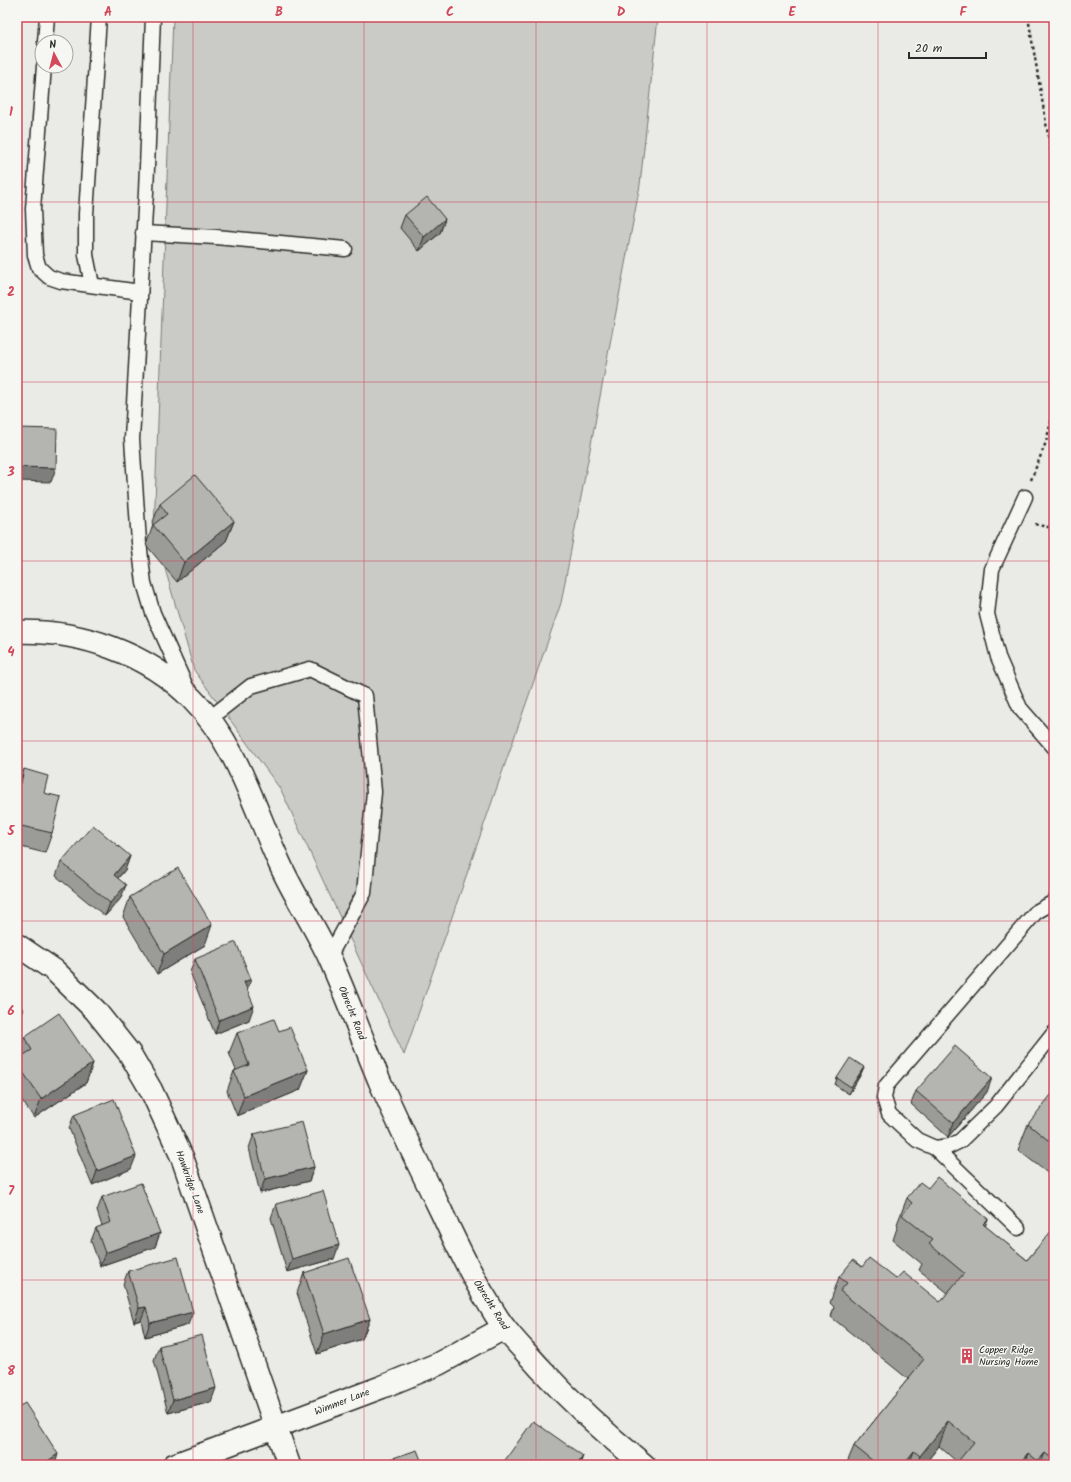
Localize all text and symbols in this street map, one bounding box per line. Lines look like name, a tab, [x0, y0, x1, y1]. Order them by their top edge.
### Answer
text: A	[104, 2, 112, 23]
text: B	[275, 2, 283, 23]
text: C	[446, 2, 454, 23]
text: D	[617, 2, 626, 23]
text: E	[788, 2, 796, 23]
text: F	[959, 2, 967, 23]
north arrow	[34, 34, 74, 74]
scale bar	[909, 34, 986, 60]
text: N	[48, 36, 57, 54]
text: 20 m	[915, 39, 943, 58]
text: 1	[9, 102, 13, 123]
text: 2	[7, 282, 15, 303]
text: 3	[6, 462, 15, 483]
text: 4	[7, 642, 15, 663]
text: 5	[7, 821, 16, 842]
street label: Obrecht Road	[334, 984, 370, 1043]
text: 6	[7, 1001, 15, 1022]
street label: Hawkridge Lane	[171, 1148, 209, 1217]
text: 7	[8, 1181, 15, 1202]
street label: Obrecht Road	[469, 1277, 513, 1334]
place label: Copper Ridge Nursing Home	[979, 1342, 1039, 1370]
building icon: Copper Ridge Nursing Home	[958, 1347, 976, 1365]
text: 8	[7, 1361, 15, 1382]
street label: Wimmer Lane	[312, 1384, 372, 1420]

